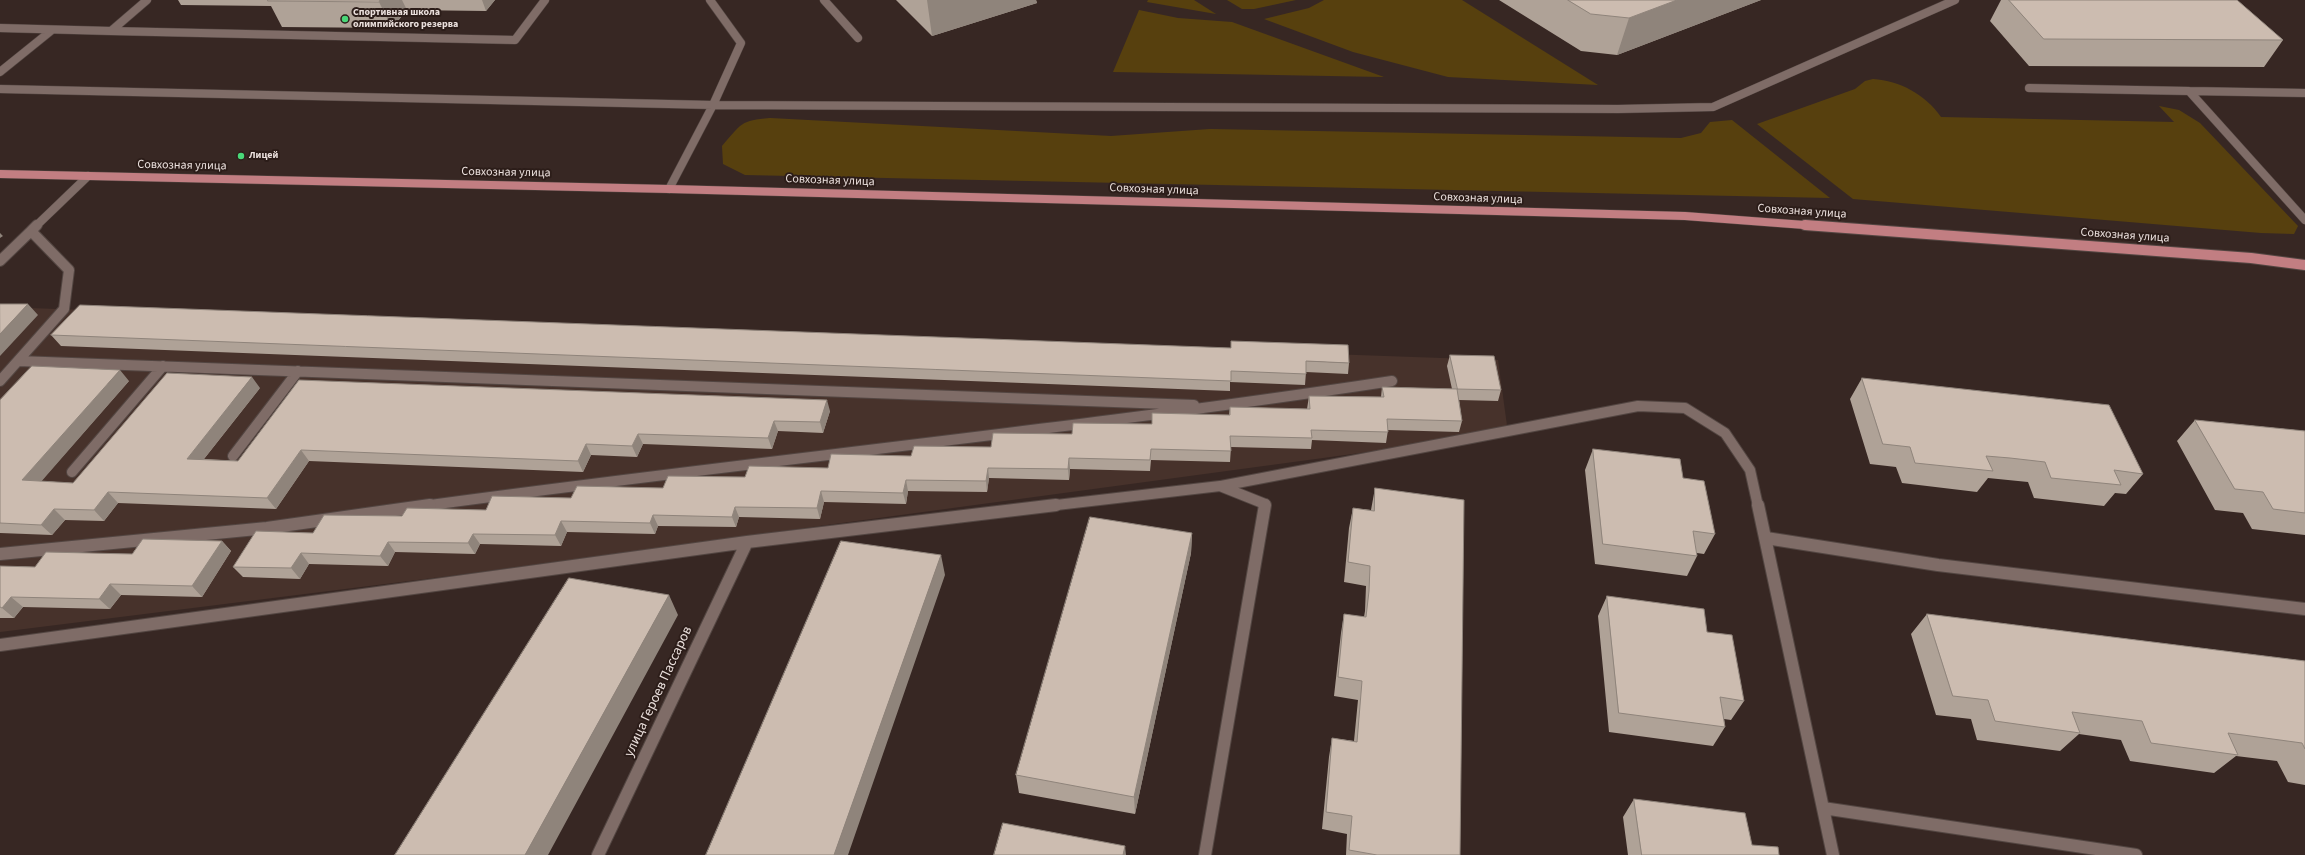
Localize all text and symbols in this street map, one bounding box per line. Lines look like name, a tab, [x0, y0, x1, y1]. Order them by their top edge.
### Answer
place label: Спортивная школа олимпийского резерва	[353, 7, 458, 30]
marker: Спортивная школа олимпийского резерва	[340, 14, 350, 24]
place label: Лицей	[249, 150, 278, 162]
marker: Лицей	[236, 151, 246, 161]
street label: Совхозная улица	[137, 158, 227, 174]
street label: Совхозная улица	[461, 165, 551, 181]
street label: Совхозная улица	[785, 172, 875, 190]
street label: Совхозная улица	[1109, 181, 1199, 199]
street label: Совхозная улица	[1433, 190, 1523, 208]
street label: Совхозная улица	[1757, 202, 1847, 222]
street label: Совхозная улица	[2080, 226, 2170, 246]
street label: улица Героев Пассаров	[621, 624, 697, 760]

